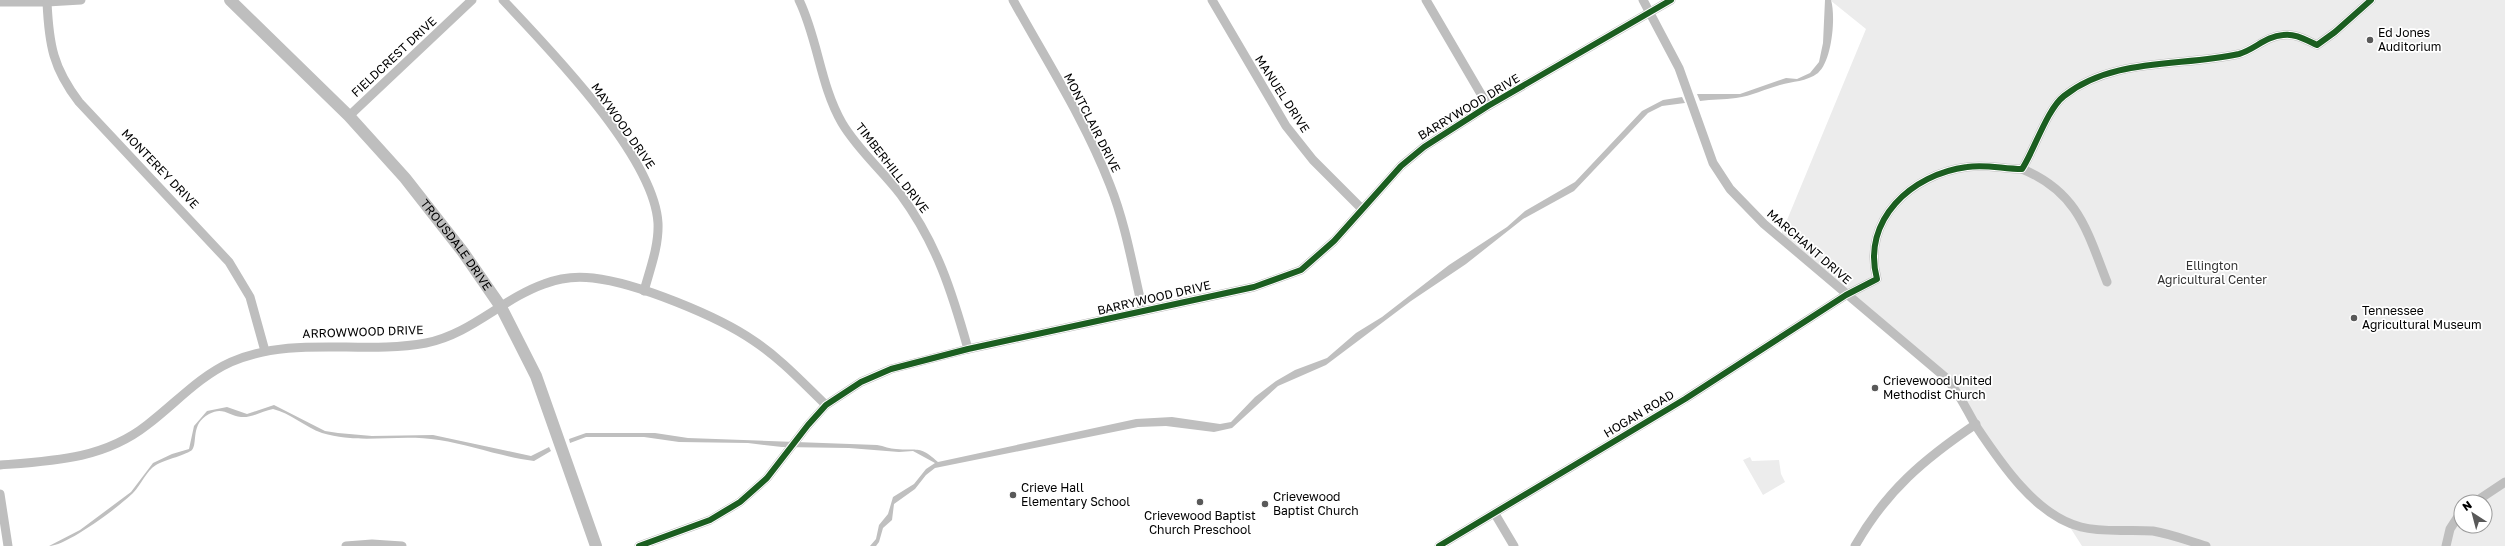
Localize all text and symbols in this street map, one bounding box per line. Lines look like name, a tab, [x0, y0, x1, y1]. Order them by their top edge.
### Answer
street label: FIELDCREST DRIVE	[348, 13, 439, 100]
place label: Ed Jones Auditorium	[2378, 25, 2441, 54]
marker: Ed Jones Auditorium	[2365, 35, 2375, 45]
street label: MANUEL DRIVE	[1252, 52, 1313, 135]
street label: BARRYWOOD DRIVE	[1415, 70, 1522, 143]
street label: MONTCLAIR DRIVE	[1061, 71, 1124, 175]
street label: MAYWOOD DRIVE	[588, 80, 659, 172]
street label: TIMBERHILL DRIVE	[853, 120, 932, 216]
street label: MONTEREY DRIVE	[118, 126, 202, 212]
street label: TROUSDALE DRIVE	[418, 196, 495, 293]
street label: MARCHANT DRIVE	[1764, 206, 1855, 287]
park label: Ellington Agricultural Center	[2157, 258, 2267, 287]
street label: BARRYWOOD DRIVE	[1096, 277, 1212, 318]
place label: Tennessee Agricultural Museum	[2362, 303, 2482, 332]
marker: Tennessee Agricultural Museum	[2349, 313, 2359, 323]
street label: ARROWWOOD DRIVE	[302, 322, 424, 341]
place label: Crievewood United Methodist Church	[1883, 373, 1992, 402]
marker: Crievewood United Methodist Church	[1870, 383, 1880, 393]
street label: HOGAN ROAD	[1601, 387, 1677, 441]
place label: Crieve Hall Elementary School	[1021, 480, 1130, 509]
place label: Crievewood Baptist Church	[1273, 489, 1359, 518]
marker: Crieve Hall Elementary School	[1008, 490, 1018, 500]
north arrow	[2453, 494, 2493, 534]
marker: Crievewood Baptist Church Preschool	[1195, 497, 1205, 507]
text: N	[2460, 498, 2474, 513]
marker: Crievewood Baptist Church	[1260, 499, 1270, 509]
place label: Crievewood Baptist Church Preschool	[1144, 508, 1256, 537]

